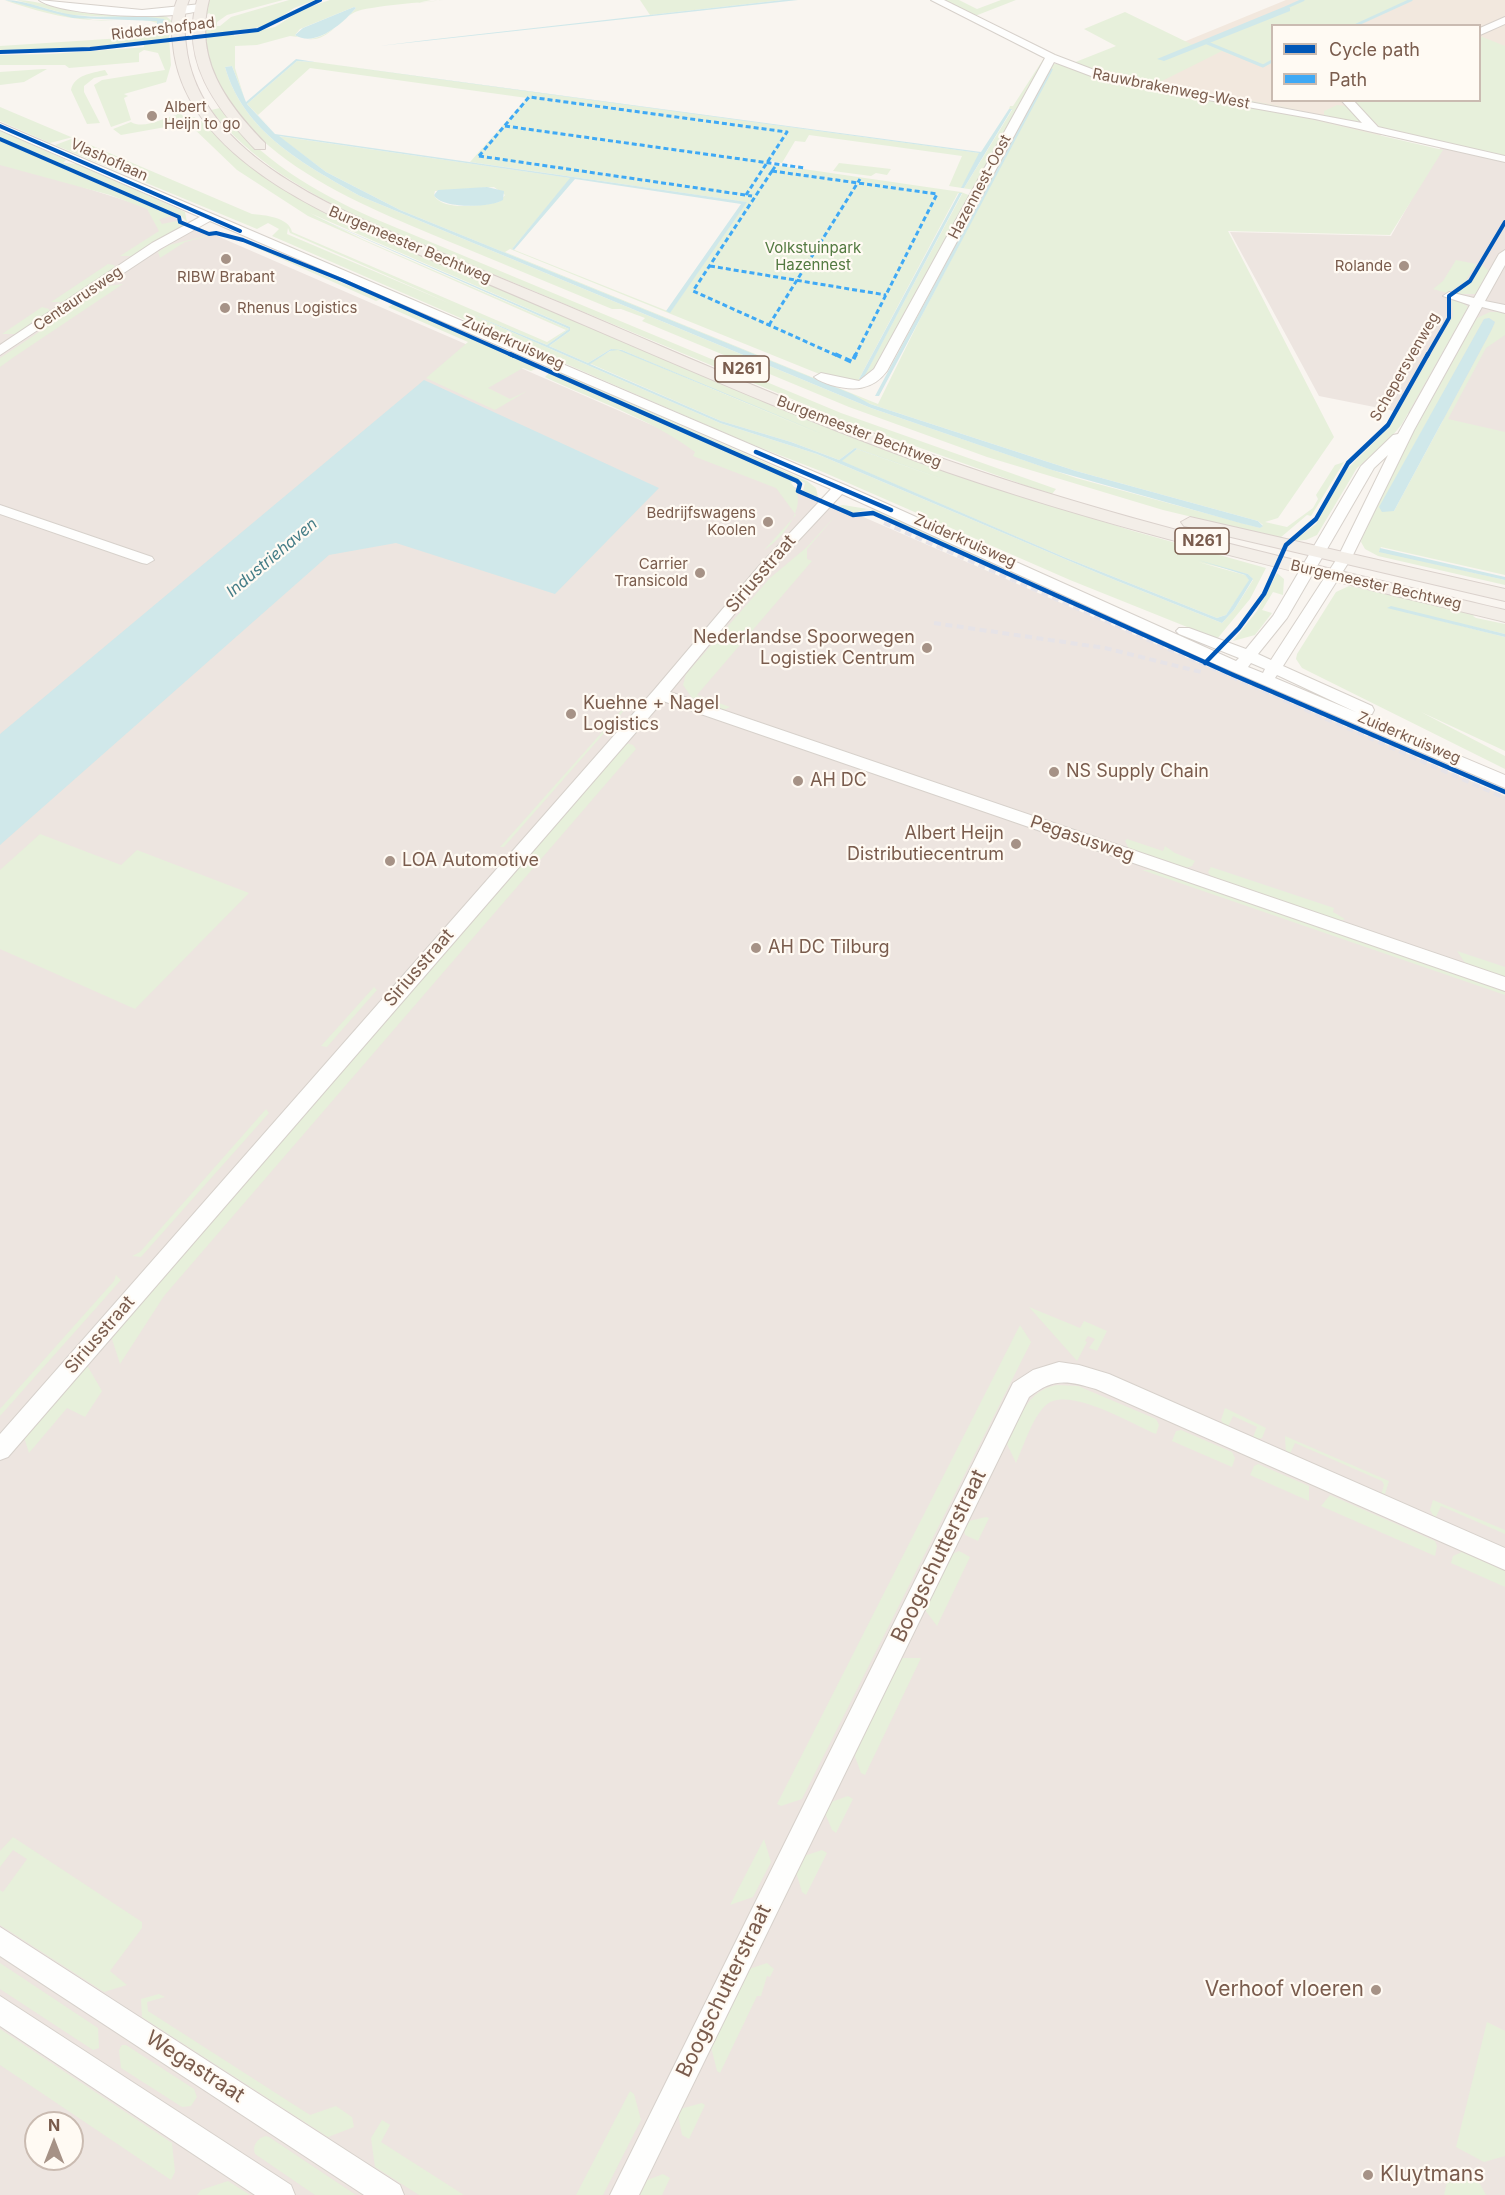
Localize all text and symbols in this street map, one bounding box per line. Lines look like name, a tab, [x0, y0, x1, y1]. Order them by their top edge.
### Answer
street label: Riddershofpad	[110, 14, 216, 44]
legend	[1271, 24, 1481, 102]
text: Cycle path	[1329, 39, 1420, 60]
street label: Rauwbrakenweg-West	[1091, 65, 1251, 113]
text: Path	[1329, 69, 1367, 90]
place label: Albert Heijn to go	[164, 98, 240, 133]
marker: Albert Heijn to go	[145, 109, 159, 123]
street label: Hazennest-Oost	[945, 132, 1015, 242]
street label: Vlashoflaan	[67, 135, 151, 185]
street label: Burgemeester Bechtweg	[326, 203, 494, 287]
park label: Volkstuinpark Hazennest	[765, 239, 861, 274]
marker: RIBW Brabant	[219, 252, 233, 266]
place label: Rolande	[1335, 257, 1392, 275]
marker: Rolande	[1397, 259, 1411, 273]
street label: Centaurusweg	[30, 263, 126, 335]
place label: RIBW Brabant	[177, 268, 275, 286]
place label: Rhenus Logistics	[237, 299, 357, 317]
marker: Rhenus Logistics	[218, 301, 232, 315]
street label: Schepersvenweg	[1366, 309, 1444, 425]
street label: Zuiderkruisweg	[459, 312, 567, 374]
road number: N261	[715, 356, 769, 382]
street label: Burgemeester Bechtweg	[774, 392, 944, 472]
place label: Bedrijfswagens Koolen	[647, 504, 756, 539]
street label: Zuiderkruisweg	[911, 510, 1019, 572]
water label: Industriehaven	[223, 514, 321, 602]
marker: Bedrijfswagens Koolen	[761, 515, 775, 529]
road number: N261	[1175, 528, 1229, 554]
street label: Siriusstraat	[721, 531, 801, 617]
place label: Carrier Transicold	[614, 555, 688, 590]
street label: Burgemeester Bechtweg	[1289, 557, 1463, 613]
marker: Carrier Transicold	[693, 566, 707, 580]
place label: Nederlandse Spoorwegen Logistiek Centrum	[693, 627, 915, 670]
marker: Nederlandse Spoorwegen Logistiek Centrum	[920, 641, 934, 655]
place label: Kuehne + Nagel Logistics	[583, 693, 719, 736]
marker: Kuehne + Nagel Logistics	[564, 707, 578, 721]
street label: Zuiderkruisweg	[1355, 708, 1463, 768]
place label: NS Supply Chain	[1066, 761, 1209, 783]
marker: NS Supply Chain	[1047, 765, 1061, 779]
place label: AH DC	[810, 770, 867, 792]
marker: AH DC	[791, 774, 805, 788]
street label: Pegasusweg	[1027, 811, 1137, 867]
place label: Albert Heijn Distributiecentrum	[847, 823, 1004, 866]
marker: Albert Heijn Distributiecentrum	[1009, 837, 1023, 851]
place label: LOA Automotive	[402, 850, 539, 872]
marker: LOA Automotive	[383, 854, 397, 868]
street label: Siriusstraat	[379, 925, 459, 1011]
place label: AH DC Tilburg	[768, 937, 890, 959]
marker: AH DC Tilburg	[749, 941, 763, 955]
street label: Siriusstraat	[60, 1292, 140, 1378]
street label: Boogschutterstraat	[886, 1465, 992, 1647]
street label: Boogschutterstraat	[671, 1900, 777, 2082]
place label: Verhoof vloeren	[1205, 1977, 1364, 2003]
marker: Verhoof vloeren	[1369, 1983, 1383, 1997]
street label: Wegastraat	[141, 2026, 249, 2108]
north arrow	[24, 2111, 84, 2171]
text: N	[48, 2115, 60, 2135]
place label: Kluytmans	[1380, 2162, 1484, 2188]
marker: Kluytmans	[1361, 2168, 1375, 2182]

